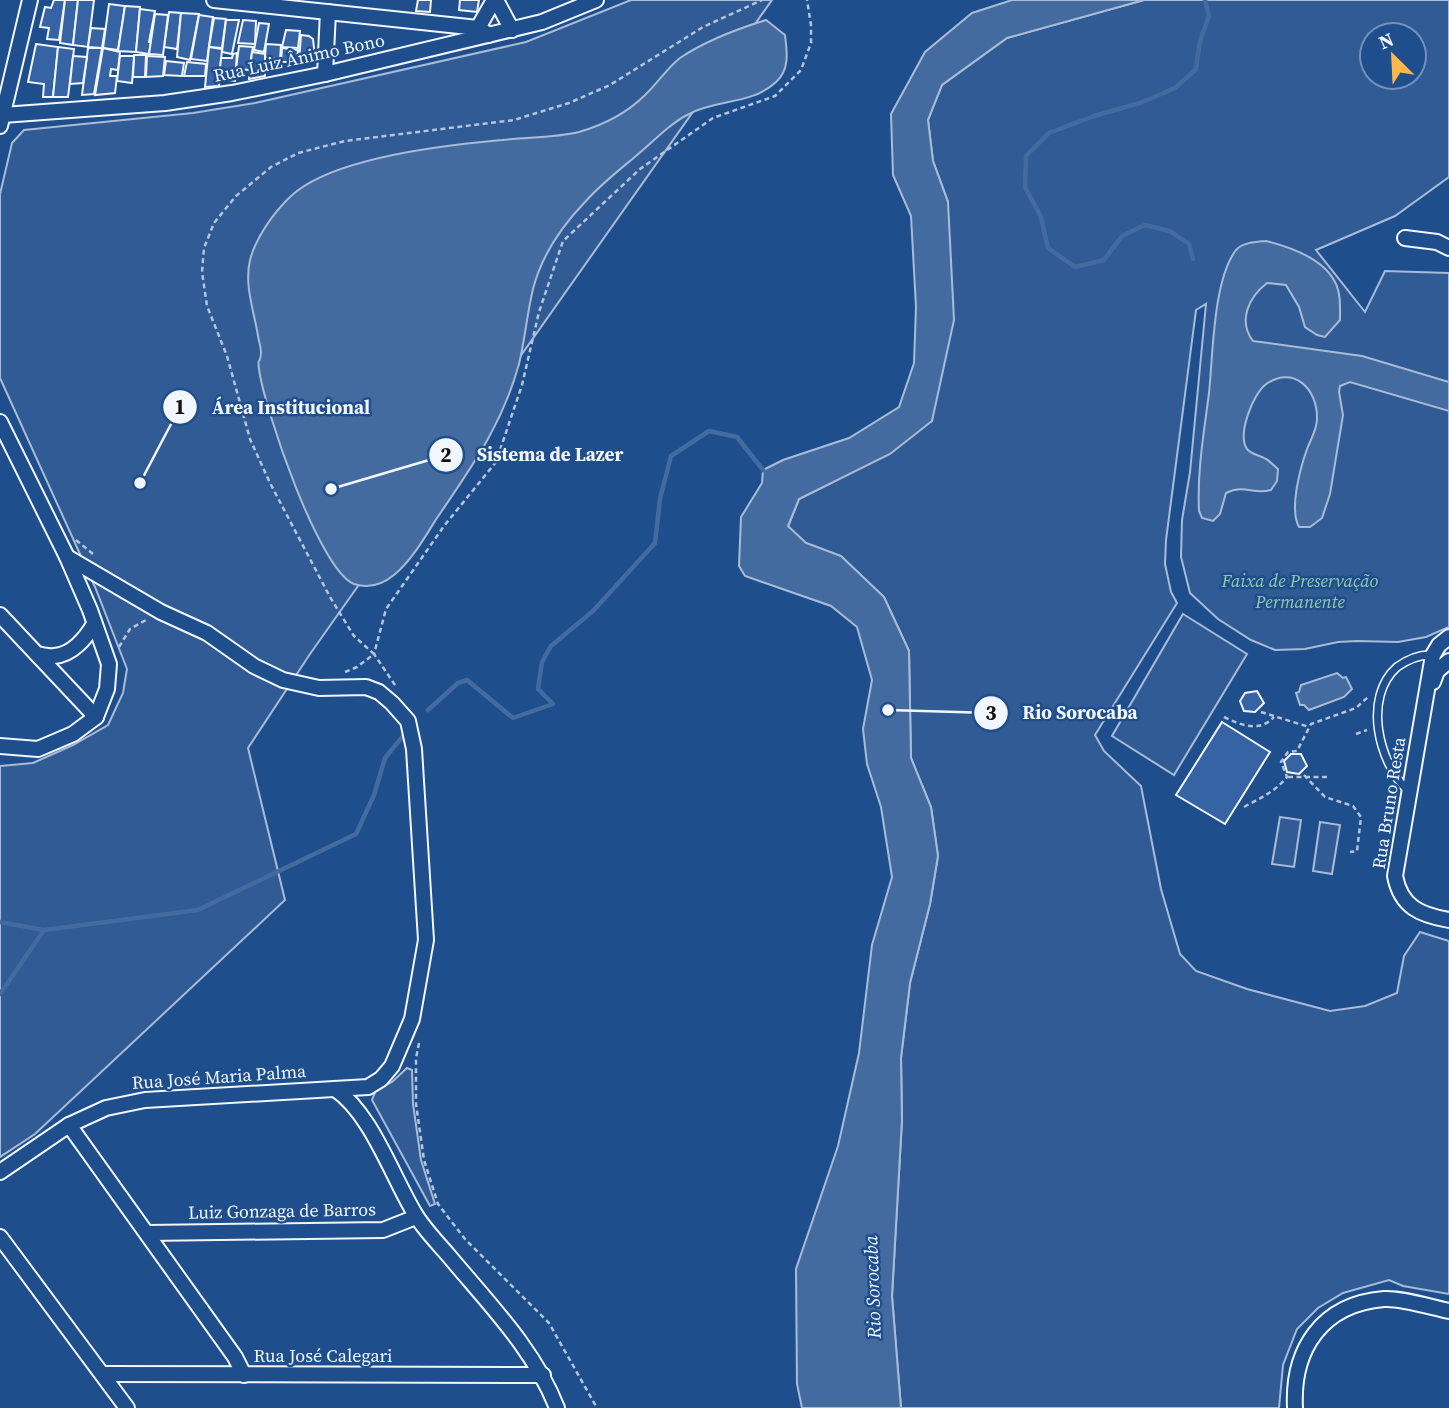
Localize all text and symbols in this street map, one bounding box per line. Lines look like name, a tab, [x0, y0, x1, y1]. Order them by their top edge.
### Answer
north arrow	[1358, 21, 1428, 91]
text: N	[1374, 26, 1398, 55]
street label: Rua Luiz Ânimo Bono	[211, 27, 387, 88]
callout: Área Institucional	[163, 387, 384, 427]
text: 1	[174, 392, 186, 421]
text: Área Institucional	[212, 394, 370, 420]
callout: Sistema de Lazer	[428, 435, 638, 475]
text: 2	[440, 440, 452, 469]
text: Sistema de Lazer	[477, 441, 624, 467]
park label: Faixa de Preservação Permanente	[1221, 568, 1379, 614]
callout: Rio Sorocaba	[973, 693, 1152, 733]
text: 3	[985, 698, 997, 727]
text: Rio Sorocaba	[1022, 699, 1139, 725]
street label: Rua Bruno Resta	[1366, 734, 1411, 871]
street label: Rua José Maria Palma	[131, 1058, 308, 1095]
street label: Luiz Gonzaga de Barros	[188, 1196, 376, 1225]
water label: Rio Sorocaba	[857, 1235, 887, 1340]
street label: Rua José Calegari	[254, 1343, 392, 1368]

